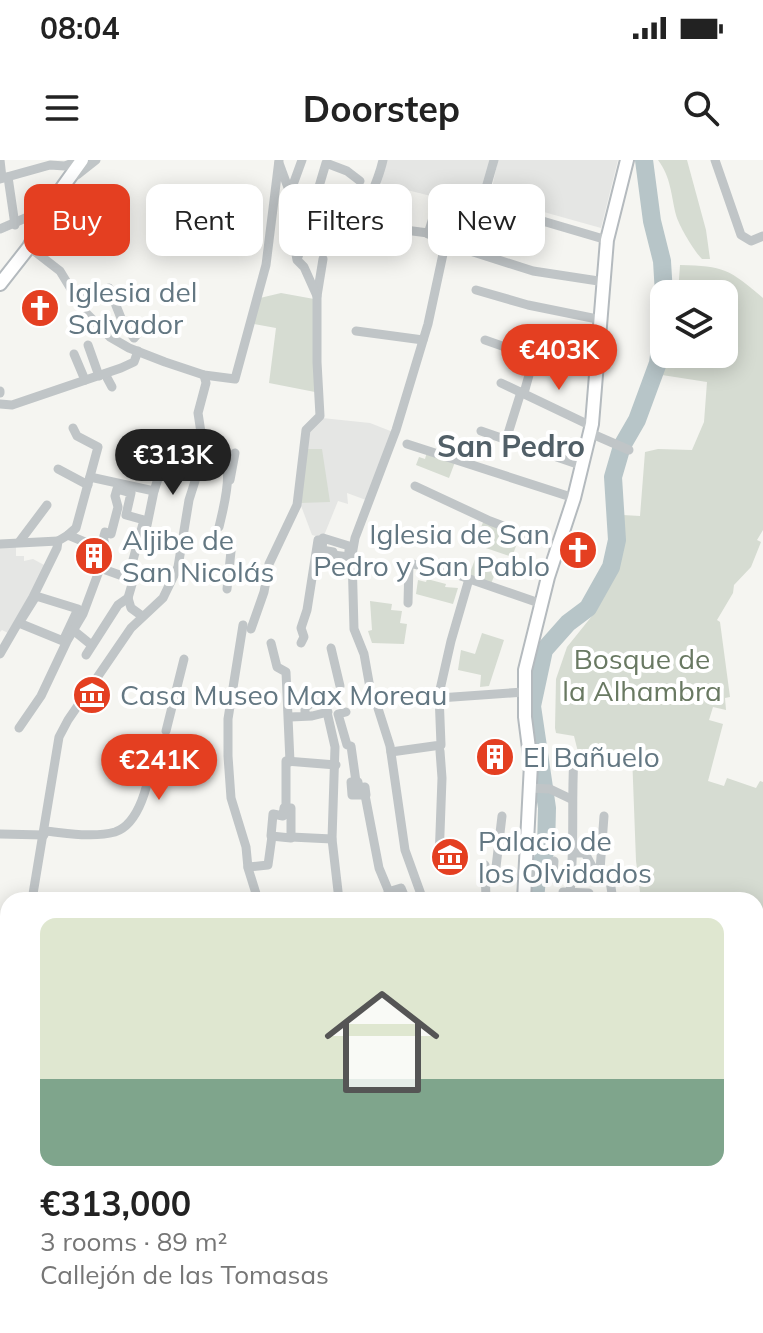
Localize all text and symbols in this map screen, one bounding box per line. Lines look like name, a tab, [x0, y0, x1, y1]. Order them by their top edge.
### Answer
text: 08:04	[40, 9, 119, 47]
icon: menu	[40, 86, 84, 130]
text: Doorstep	[303, 86, 460, 131]
icon: search	[679, 86, 723, 130]
chip: Buy	[24, 184, 130, 256]
chip: Rent	[146, 184, 263, 256]
chip: Filters	[279, 184, 412, 256]
chip: New	[428, 184, 545, 256]
place label: Iglesia del Salvador	[68, 274, 197, 341]
map controls	[650, 280, 738, 368]
button: layers	[650, 280, 738, 368]
church icon: Iglesia del Salvador	[19, 287, 61, 329]
pin: €403K	[503, 324, 615, 392]
text: €403K	[519, 333, 599, 366]
district label: San Pedro	[437, 427, 585, 465]
pin: €313K	[117, 429, 229, 497]
text: €313K	[133, 438, 213, 471]
place label: Iglesia de San Pedro y San Pablo	[313, 516, 550, 583]
place label: Aljibe de San Nicolás	[122, 522, 274, 589]
church icon: Iglesia de San Pedro y San Pablo	[557, 529, 599, 571]
building icon: Aljibe de San Nicolás	[73, 535, 115, 577]
park label: Bosque de la Alhambra	[562, 641, 722, 708]
museum icon: Casa Museo Max Moreau	[71, 674, 113, 716]
place label: Casa Museo Max Moreau	[120, 677, 447, 712]
pin: €241K	[103, 734, 215, 802]
building icon: El Bañuelo	[474, 736, 516, 778]
place label: El Bañuelo	[523, 739, 660, 774]
text: €241K	[119, 743, 199, 776]
place label: Palacio de los Olvidados	[478, 823, 652, 890]
museum icon: Palacio de los Olvidados	[429, 836, 471, 878]
icon: home	[310, 970, 454, 1114]
text: €313,000	[40, 1182, 191, 1225]
text: 3 rooms · 89 m²	[40, 1225, 227, 1258]
text: Callejón de las Tomasas	[40, 1258, 329, 1291]

